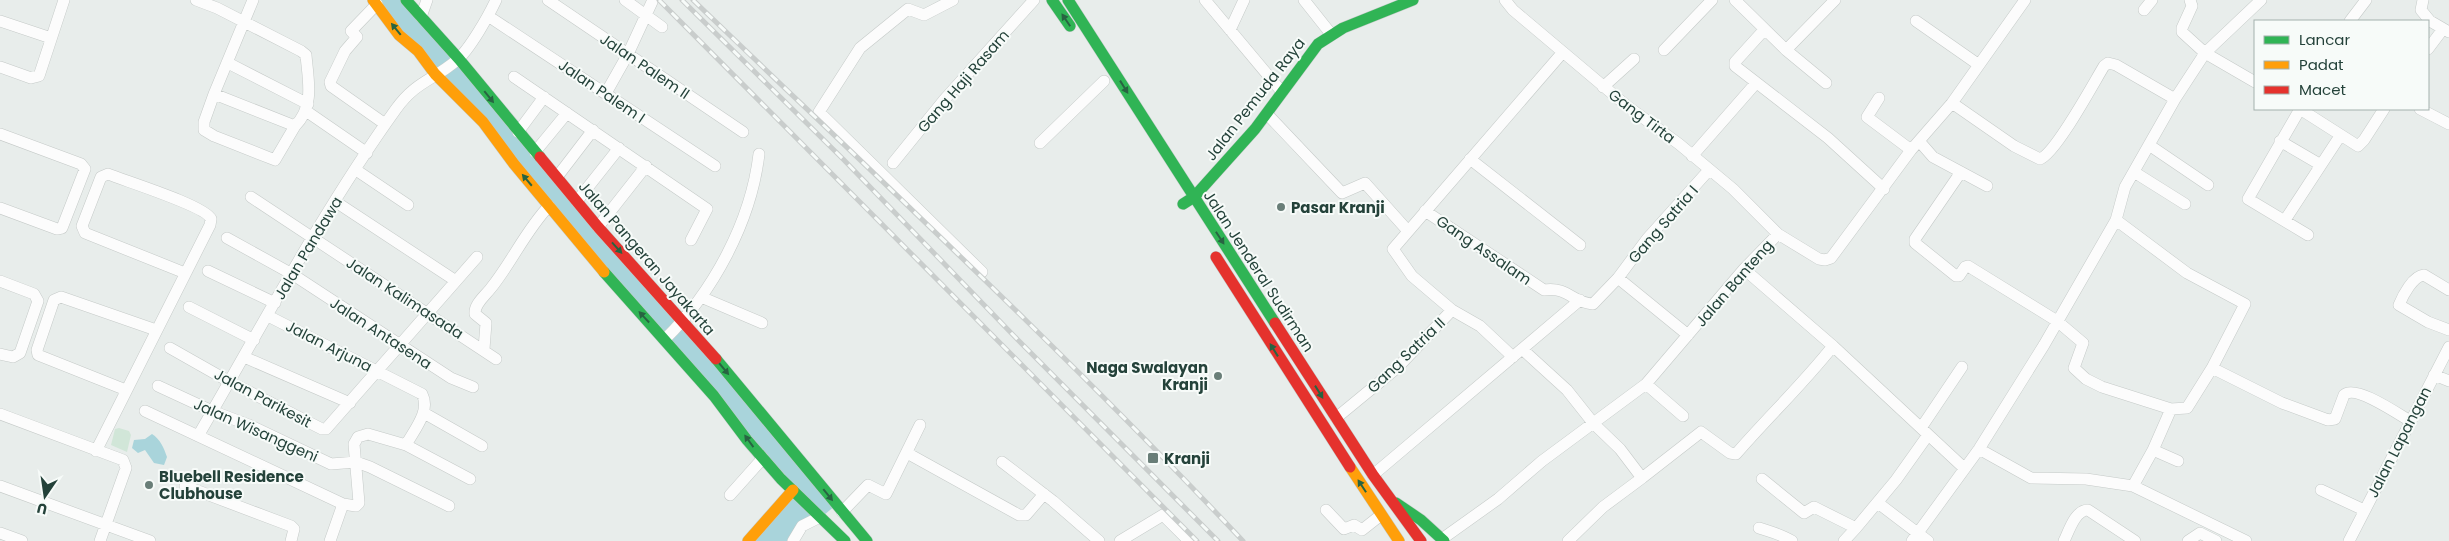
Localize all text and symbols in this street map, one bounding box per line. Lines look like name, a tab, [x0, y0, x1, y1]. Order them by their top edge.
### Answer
one-way arrow	[1061, 14, 1071, 27]
legend	[2254, 20, 2429, 110]
one-way arrow	[390, 23, 401, 36]
street label: Gang Haji Rasam	[912, 25, 1014, 137]
street label: Jalan Palem II	[597, 29, 693, 103]
text: Lancar	[2299, 29, 2350, 50]
street label: Jalan Pemuda Raya	[1200, 33, 1310, 165]
text: Padat	[2299, 54, 2344, 75]
street label: Jalan Palem I	[555, 55, 649, 127]
text: Macet	[2299, 79, 2346, 100]
one-way arrow	[1120, 80, 1129, 94]
street label: Gang Tirta	[1604, 84, 1680, 148]
one-way arrow	[484, 90, 495, 103]
one-way arrow	[522, 174, 533, 187]
street label: Jalan Pangeran Jayakarta	[574, 176, 720, 340]
street label: Gang Satria I	[1623, 180, 1703, 268]
street label: Jalan Jenderal Sudirman	[1199, 186, 1319, 356]
street label: Jalan Pandawa	[269, 193, 347, 303]
place label: Pasar Kranji	[1291, 197, 1385, 218]
marker: Pasar Kranji	[1275, 201, 1287, 213]
street label: Gang Assalam	[1432, 210, 1536, 290]
one-way arrow	[1215, 232, 1225, 245]
street label: Jalan Banteng	[1690, 235, 1778, 331]
one-way arrow	[611, 241, 623, 253]
street label: Jalan Kalimasada	[342, 252, 468, 344]
street label: Jalan Antasena	[326, 292, 436, 374]
one-way arrow	[638, 311, 650, 323]
street label: Gang Satria II	[1362, 312, 1450, 398]
street label: Jalan Arjuna	[282, 315, 376, 377]
one-way arrow	[1269, 343, 1278, 357]
place label: Naga Swalayan Kranji	[1086, 357, 1208, 395]
street label: Jalan Parikesit	[211, 363, 315, 433]
one-way arrow	[719, 363, 730, 376]
marker: Naga Swalayan Kranji	[1212, 370, 1224, 382]
street label: Jalan Lapangan	[2362, 383, 2436, 501]
one-way arrow	[1314, 385, 1323, 398]
street label: Jalan Wisanggeni	[190, 393, 322, 467]
one-way arrow	[744, 434, 754, 448]
place label: Kranji	[1164, 448, 1210, 469]
marker: Kranji	[1146, 451, 1160, 465]
place label: Bluebell Residence Clubhouse	[159, 466, 304, 504]
north arrow	[20, 471, 70, 521]
marker: Bluebell Residence Clubhouse	[143, 479, 155, 491]
one-way arrow	[1358, 479, 1367, 493]
one-way arrow	[822, 488, 833, 501]
text: U	[35, 498, 49, 520]

